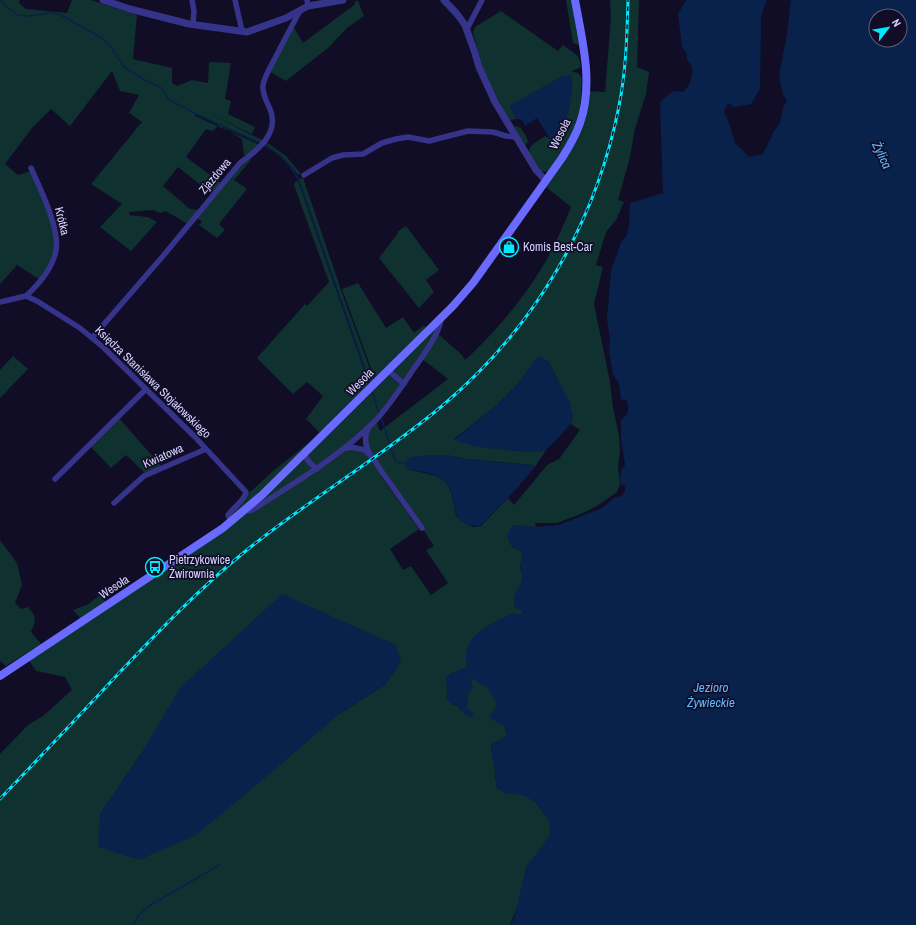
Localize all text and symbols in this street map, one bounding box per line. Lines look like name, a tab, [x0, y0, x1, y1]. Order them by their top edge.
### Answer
north arrow	[868, 8, 908, 48]
text: N	[889, 16, 904, 29]
street label: Wesoła	[545, 115, 575, 152]
water label: Żylica	[868, 138, 896, 172]
street label: Zjazdowa	[195, 154, 235, 197]
street label: Krótka	[51, 205, 73, 237]
shop icon: Komis Best-Car	[498, 236, 520, 258]
place label: Komis Best-Car	[523, 239, 593, 255]
street label: Księdza Stanisława Stojałowskiego	[92, 322, 214, 442]
street label: Wesoła	[343, 364, 378, 399]
street label: Kwiatowa	[140, 440, 186, 472]
place label: Pietrzykowice Żwirownia	[169, 552, 230, 582]
bus stop icon: Pietrzykowice Żwirownia	[144, 556, 166, 578]
street label: Wesoła	[96, 571, 132, 603]
water label: Jezioro Żywieckie	[686, 679, 735, 711]

